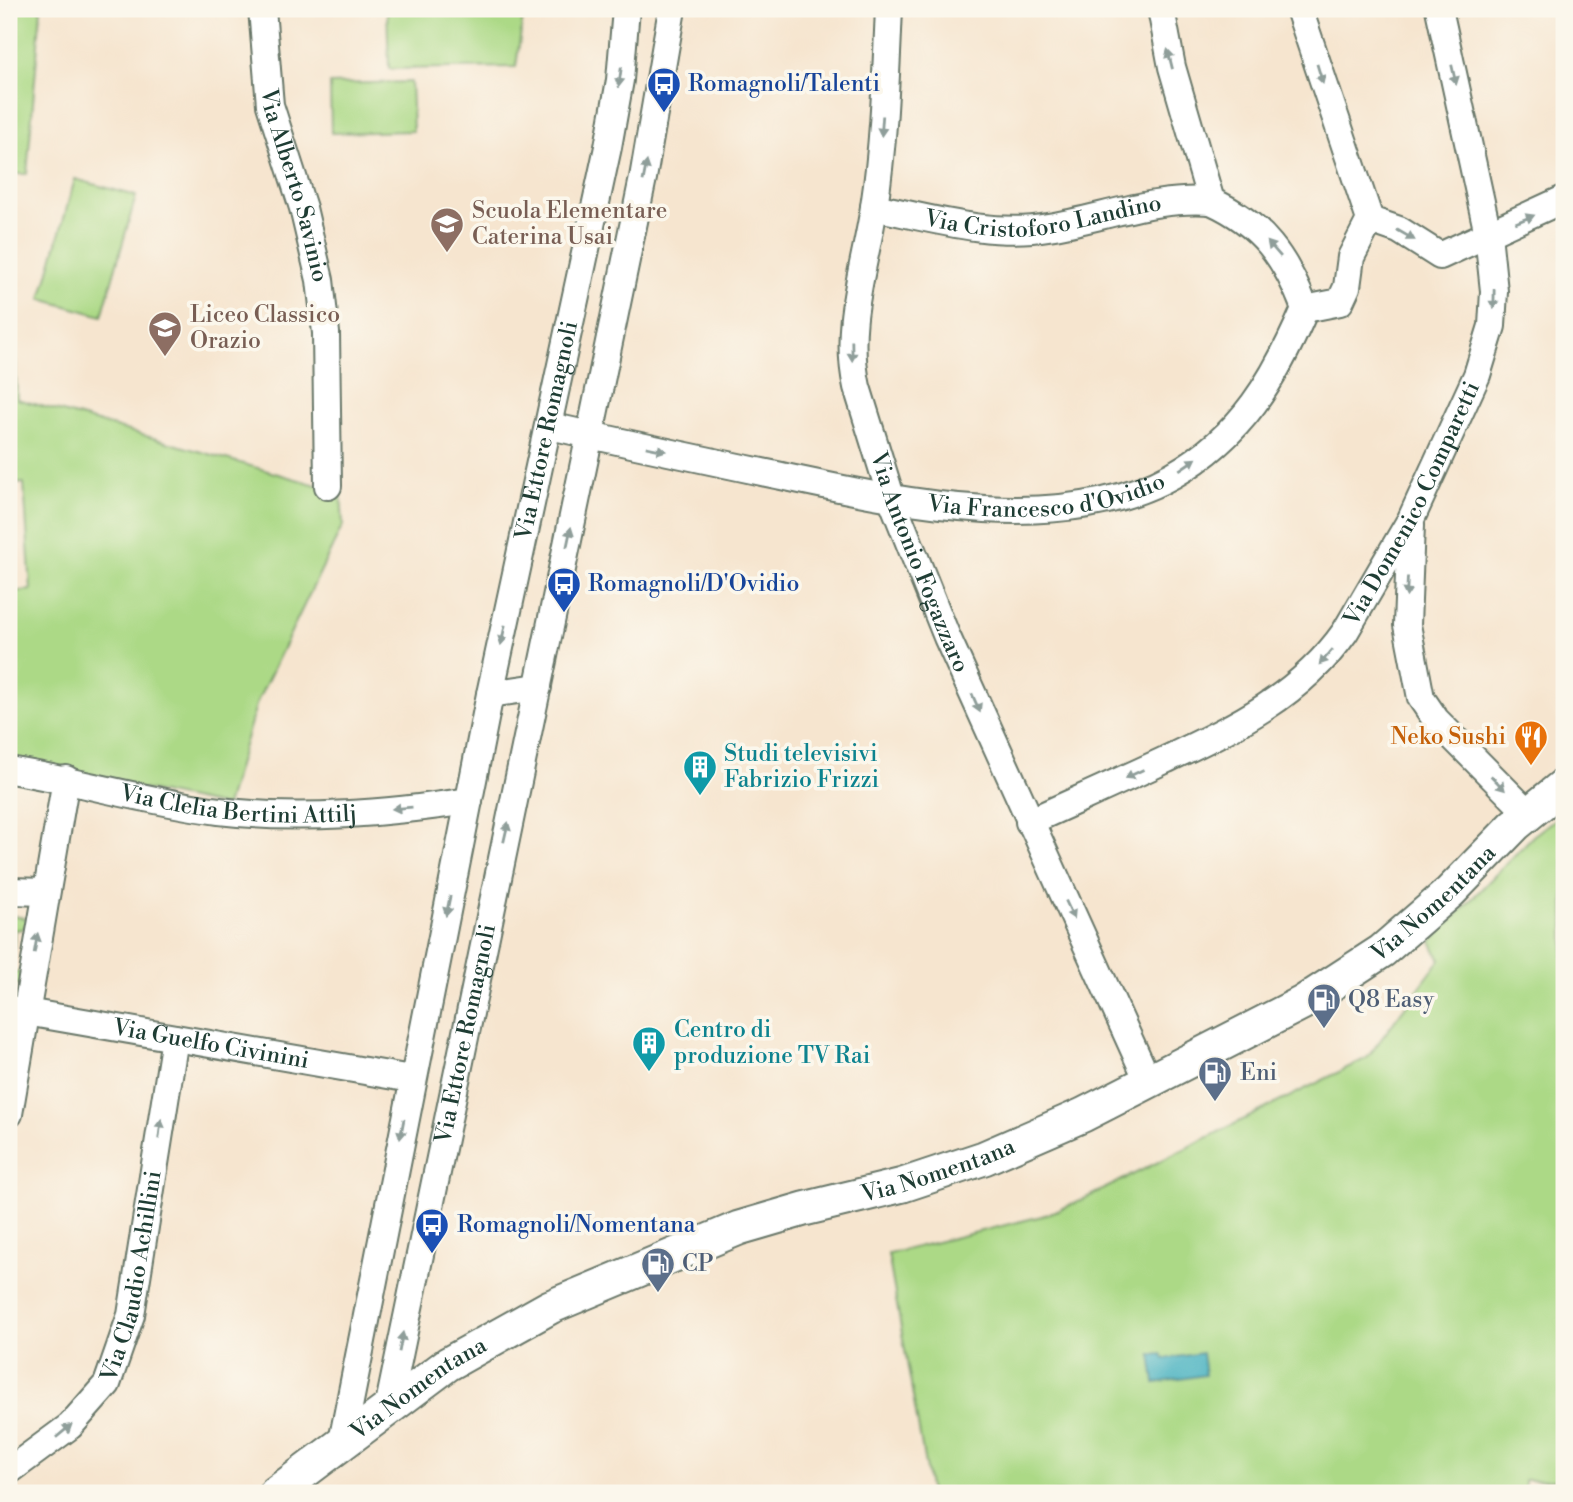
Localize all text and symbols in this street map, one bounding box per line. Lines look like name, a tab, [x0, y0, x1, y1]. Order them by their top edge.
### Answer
one-way arrow	[1164, 48, 1175, 70]
one-way arrow	[1315, 64, 1325, 85]
one-way arrow	[1449, 64, 1460, 86]
bus stop icon: Romagnoli/Talenti	[645, 65, 683, 114]
one-way arrow	[614, 66, 625, 88]
place label: Romagnoli/Talenti	[688, 70, 880, 98]
street label: Via Alberto Savinio	[255, 86, 334, 285]
one-way arrow	[877, 115, 888, 137]
one-way arrow	[639, 160, 650, 182]
street label: Via Cristoforo Landino	[921, 189, 1163, 244]
place label: Scuola Elementare Caterina Usai	[472, 197, 667, 251]
school or university icon: Scuola Elementare Caterina Usai	[428, 205, 466, 254]
one-way arrow	[1515, 213, 1536, 224]
one-way arrow	[1397, 229, 1416, 241]
one-way arrow	[1266, 240, 1282, 258]
one-way arrow	[1488, 288, 1499, 310]
place label: Liceo Classico Orazio	[190, 301, 340, 355]
school or university icon: Liceo Classico Orazio	[146, 309, 184, 358]
street label: Via Ettore Romagnoli	[509, 318, 584, 544]
one-way arrow	[846, 340, 858, 362]
street label: Via Domenico Comparetti	[1337, 377, 1486, 632]
one-way arrow	[646, 444, 668, 455]
street label: Via Antonio Fogazzaro	[864, 448, 975, 677]
one-way arrow	[1179, 458, 1198, 471]
street label: Via Francesco d'Ovidio	[925, 467, 1170, 524]
one-way arrow	[563, 526, 574, 548]
bus stop icon: Romagnoli/D'Ovidio	[545, 565, 583, 614]
place label: Romagnoli/D'Ovidio	[588, 570, 799, 598]
one-way arrow	[1402, 577, 1413, 599]
one-way arrow	[497, 624, 508, 646]
one-way arrow	[1318, 648, 1334, 666]
one-way arrow	[970, 693, 982, 713]
restaurant icon: Neko Sushi	[1512, 718, 1550, 767]
place label: Neko Sushi	[1390, 723, 1506, 751]
place label: Studi televisivi Fabrizio Frizzi	[724, 740, 879, 794]
building icon: Studi televisivi Fabrizio Frizzi	[681, 748, 719, 797]
one-way arrow	[1123, 769, 1144, 780]
one-way arrow	[1490, 774, 1506, 791]
street label: Via Clelia Bertini Attilj	[116, 779, 358, 830]
one-way arrow	[390, 803, 412, 814]
one-way arrow	[501, 821, 512, 843]
street label: Via Nomentana	[1365, 839, 1502, 969]
one-way arrow	[442, 895, 453, 917]
one-way arrow	[1064, 900, 1076, 920]
street label: Via Ettore Romagnoli	[429, 922, 502, 1147]
one-way arrow	[31, 932, 42, 954]
fuel station icon: Q8 Easy	[1305, 981, 1343, 1030]
place label: Q8 Easy	[1348, 986, 1435, 1014]
street label: Via Guelfo Civinini	[110, 1013, 311, 1075]
place label: Centro di produzione TV Rai	[674, 1016, 870, 1070]
building icon: Centro di produzione TV Rai	[630, 1024, 668, 1073]
fuel station icon: Eni	[1196, 1054, 1234, 1103]
place label: Eni	[1240, 1059, 1277, 1087]
one-way arrow	[155, 1118, 166, 1140]
one-way arrow	[396, 1118, 407, 1140]
street label: Via Nomentana	[858, 1132, 1020, 1209]
street label: Via Claudio Achillini	[95, 1169, 168, 1386]
bus stop icon: Romagnoli/Nomentana	[413, 1206, 451, 1255]
place label: Romagnoli/Nomentana	[457, 1211, 696, 1239]
fuel station icon: CP	[639, 1245, 677, 1294]
place label: CP	[682, 1250, 714, 1278]
street label: Via Nomentana	[344, 1331, 492, 1447]
one-way arrow	[395, 1331, 406, 1353]
one-way arrow	[55, 1423, 73, 1439]

